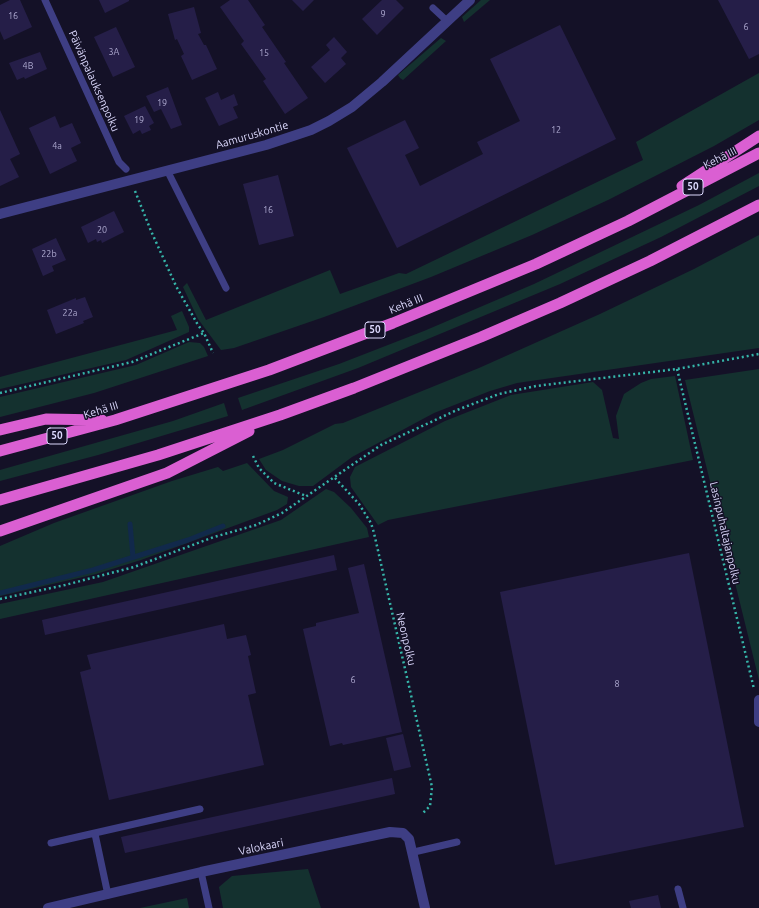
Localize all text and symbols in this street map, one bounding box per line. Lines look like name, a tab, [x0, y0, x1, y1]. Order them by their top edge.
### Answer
house number: 9	[380, 9, 386, 19]
house number: 16	[8, 11, 18, 21]
house number: 6	[743, 22, 749, 32]
street label: Päivänpalauksenpolku	[66, 28, 122, 134]
house number: 3A	[109, 47, 119, 57]
house number: 15	[259, 48, 269, 58]
house number: 4B	[23, 61, 33, 71]
house number: 19	[157, 98, 167, 108]
house number: 19	[134, 115, 144, 125]
street label: Aamuruskontie	[214, 118, 290, 152]
house number: 12	[551, 125, 561, 135]
house number: 4a	[52, 141, 62, 151]
street label: Kehä III	[701, 144, 739, 172]
road number: 50	[683, 179, 703, 195]
house number: 16	[263, 205, 273, 215]
house number: 20	[97, 225, 107, 235]
house number: 22b	[41, 249, 57, 259]
street label: Kehä III	[387, 291, 425, 317]
house number: 22a	[63, 308, 77, 318]
road number: 50	[365, 322, 385, 338]
street label: Kehä III	[82, 398, 120, 422]
road number: 50	[47, 428, 67, 444]
street label: Lasinpuhaltajanpolku	[707, 481, 743, 585]
street label: Neonpolku	[393, 611, 419, 667]
house number: 6	[350, 675, 356, 685]
house number: 8	[614, 679, 620, 689]
street label: Valokaari	[237, 836, 285, 858]

